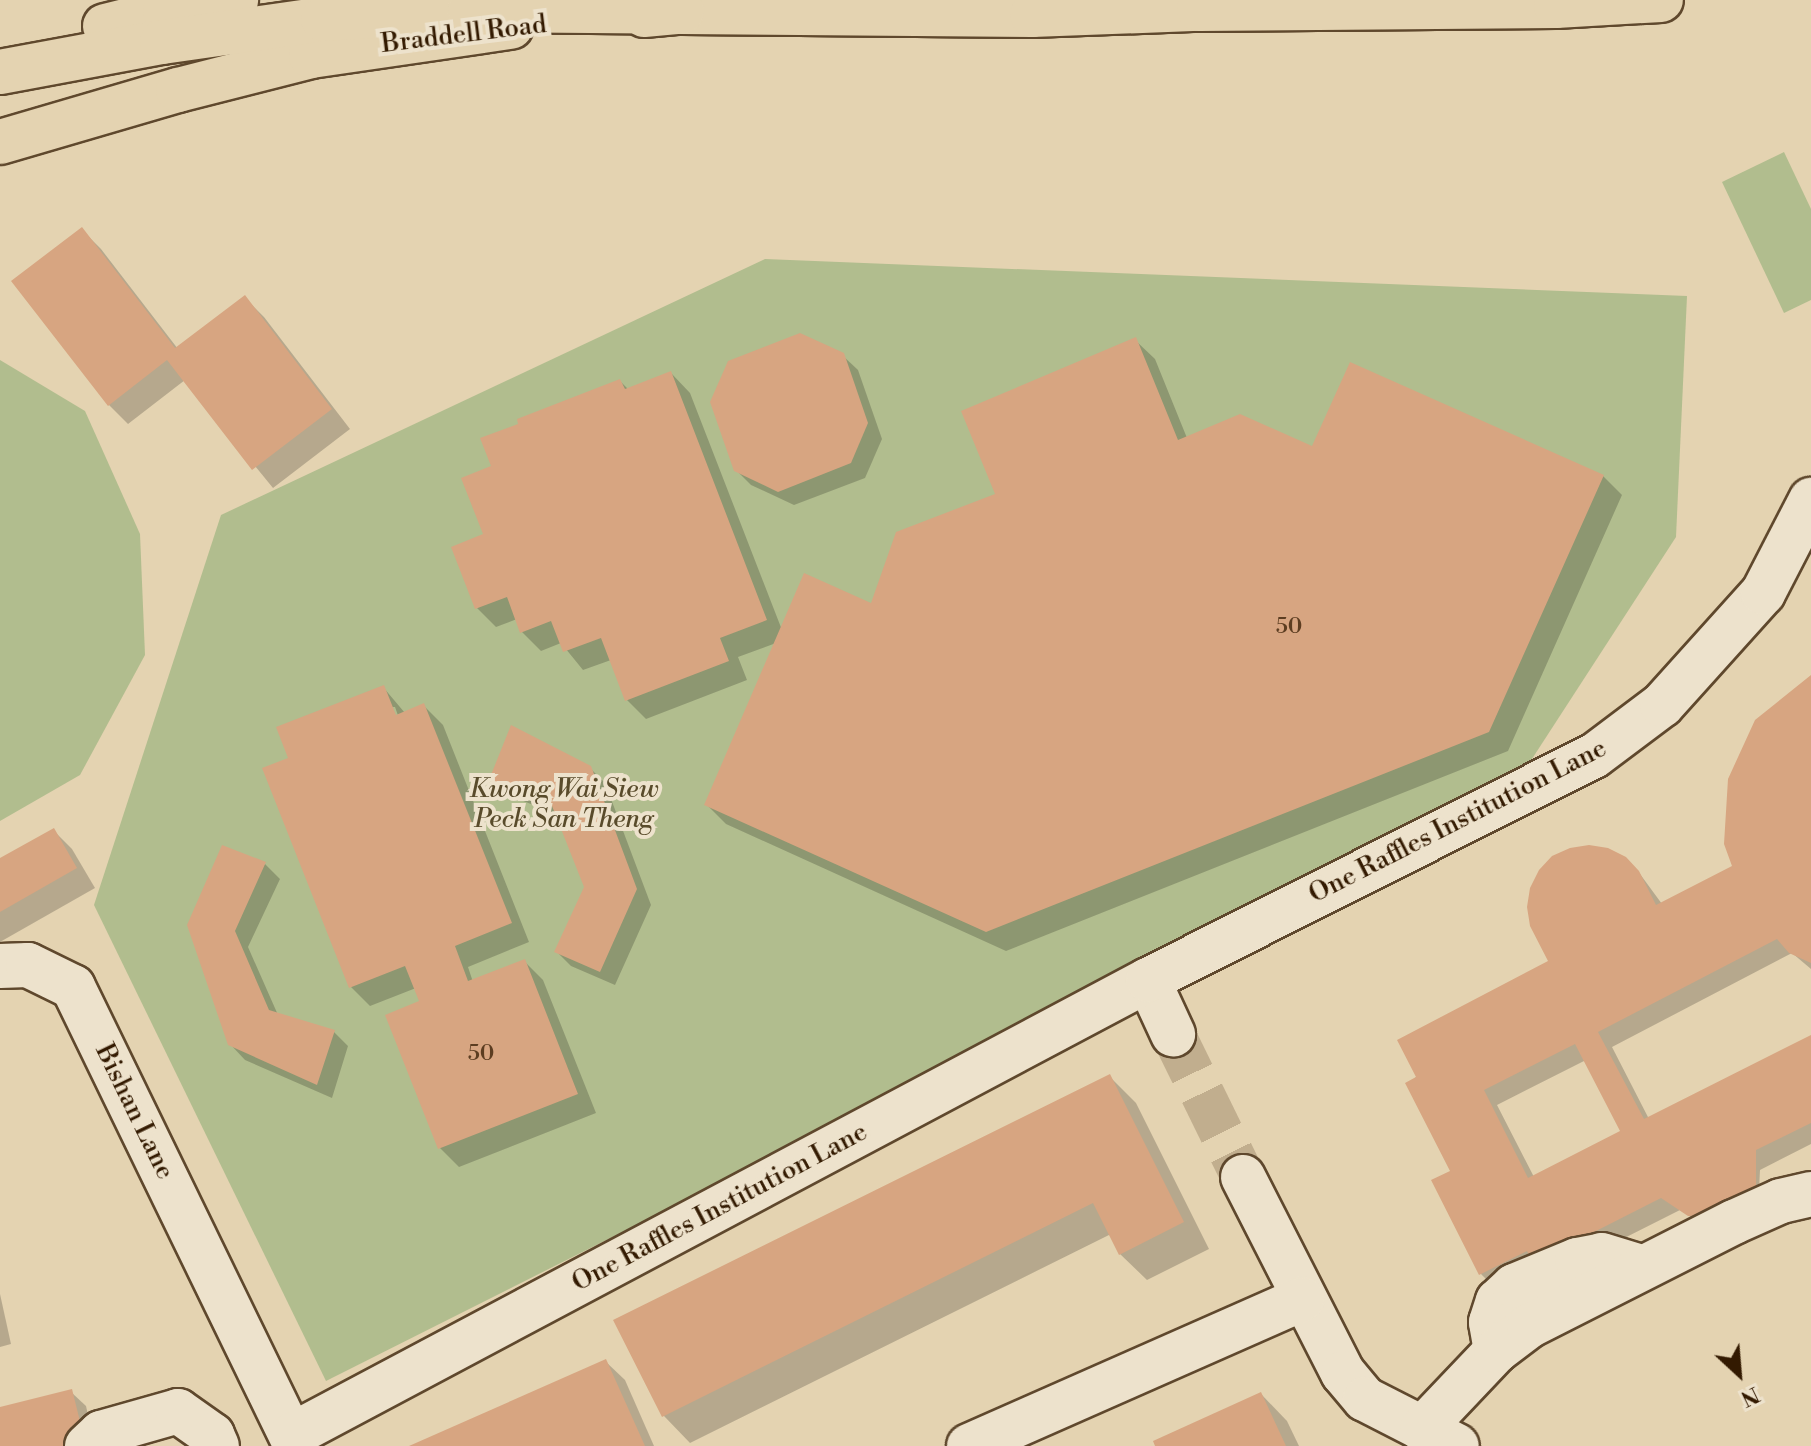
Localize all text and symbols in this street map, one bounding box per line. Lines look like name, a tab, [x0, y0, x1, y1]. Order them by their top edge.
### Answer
street label: Braddell Road	[380, 9, 548, 61]
house number: 50	[1276, 614, 1302, 640]
street label: One Raffles Institution Lane	[1304, 733, 1612, 911]
park label: Kwong Wai Siew Peck San Theng	[469, 774, 659, 836]
street label: Bishan Lane	[88, 1039, 180, 1185]
house number: 50	[468, 1041, 494, 1067]
street label: One Raffles Institution Lane	[567, 1117, 873, 1299]
north arrow	[1699, 1334, 1779, 1414]
text: N	[1736, 1380, 1763, 1412]

